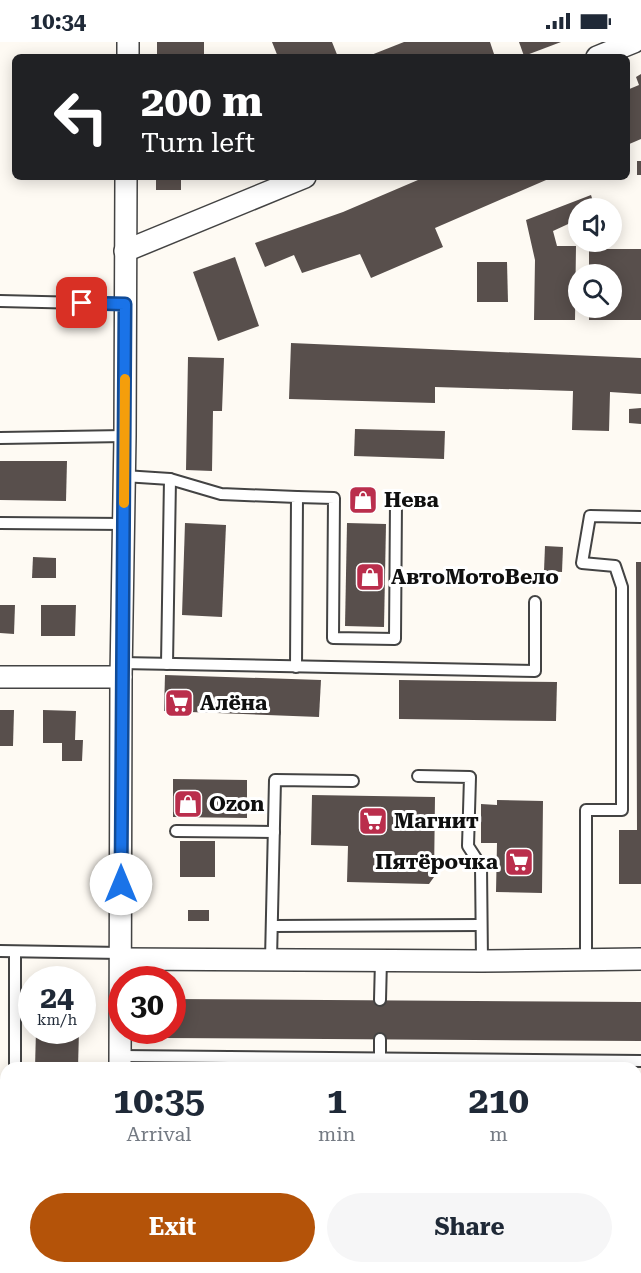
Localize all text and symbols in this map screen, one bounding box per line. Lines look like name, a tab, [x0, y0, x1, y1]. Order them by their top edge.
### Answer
text: 10:34	[30, 9, 86, 34]
text: 200 m	[141, 77, 263, 126]
icon: left	[42, 78, 120, 156]
text: Turn left	[141, 127, 255, 159]
map controls	[568, 198, 622, 318]
button: sound	[568, 198, 622, 252]
button: search	[568, 264, 622, 318]
pin	[56, 277, 107, 328]
icon: arrive	[65, 286, 98, 319]
shop icon: Нева	[347, 484, 379, 516]
place label: Нева	[384, 488, 439, 512]
shop icon: АвтоМотоВело	[354, 561, 386, 593]
place label: АвтоМотоВело	[391, 565, 559, 589]
supermarket icon: Алёна	[163, 687, 195, 719]
place label: Алёна	[200, 691, 268, 715]
shop icon: Ozon	[172, 788, 204, 820]
place label: Ozon	[209, 792, 264, 816]
supermarket icon: Магнит	[357, 805, 389, 837]
place label: Магнит	[394, 809, 479, 833]
supermarket icon: Пятёрочка	[503, 846, 535, 878]
place label: Пятёрочка	[375, 850, 499, 874]
position arrow	[89, 852, 153, 916]
speed limit sign: 30	[108, 966, 186, 1044]
text: 24	[40, 980, 74, 1015]
text: km/h	[37, 1011, 77, 1029]
text: 10:35	[113, 1080, 205, 1122]
text: 1	[327, 1080, 347, 1122]
text: 210	[469, 1080, 529, 1122]
text: Arrival	[126, 1122, 191, 1146]
text: min	[318, 1122, 355, 1146]
text: m	[490, 1122, 508, 1146]
button: Exit	[30, 1193, 315, 1262]
button: Share	[327, 1193, 612, 1262]

